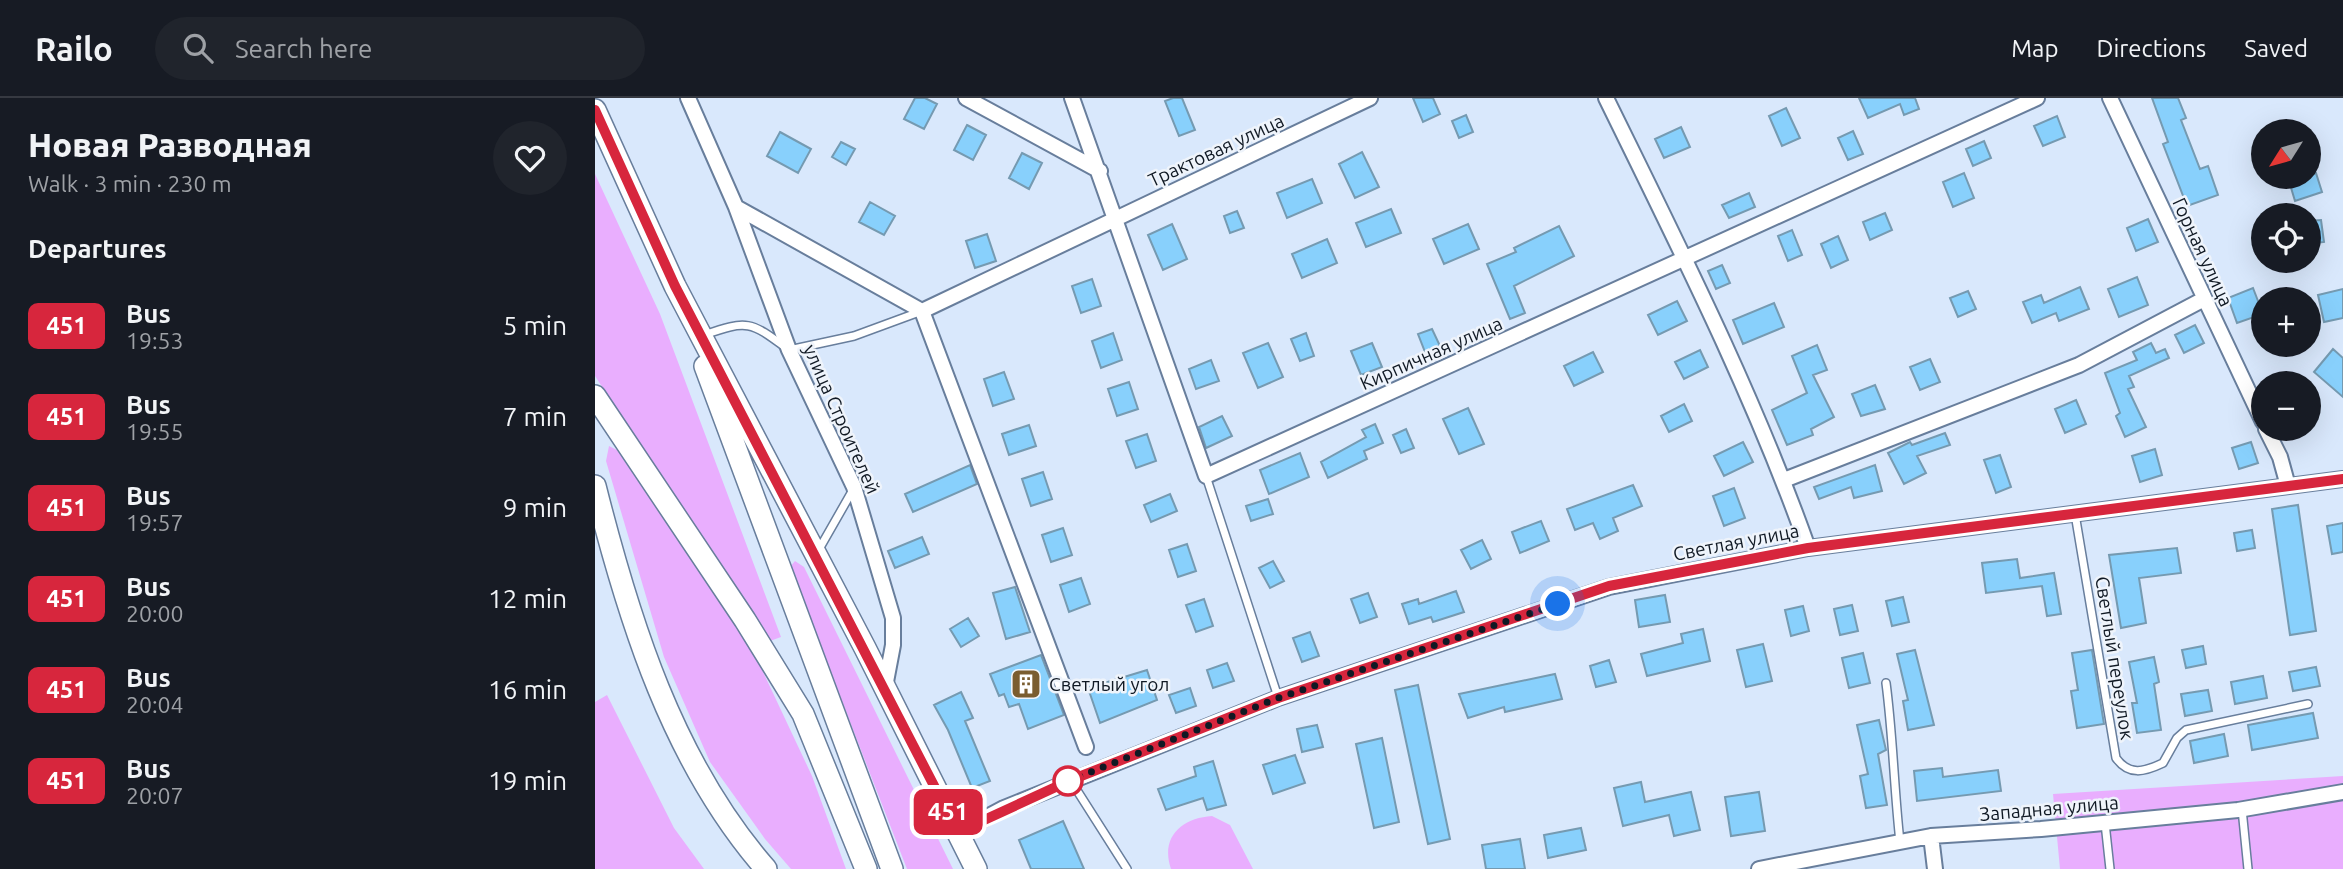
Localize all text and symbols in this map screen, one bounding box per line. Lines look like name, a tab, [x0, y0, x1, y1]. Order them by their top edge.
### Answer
search box	[155, 17, 645, 80]
icon: search	[179, 29, 217, 67]
text: Railo	[35, 30, 113, 67]
text: Search here	[235, 34, 372, 63]
text: Map	[2011, 35, 2058, 62]
text: Directions	[2096, 35, 2206, 62]
text: Saved	[2244, 35, 2308, 62]
street label: Трактовая улица	[1145, 109, 1287, 191]
north arrow	[2251, 119, 2321, 189]
map controls	[2251, 119, 2321, 441]
button: heart	[493, 121, 567, 195]
text: Новая Разводная	[28, 126, 312, 163]
text: Walk · 3 min · 230 m	[28, 171, 232, 196]
street label: Горная улица	[2168, 194, 2238, 310]
button: locate	[2251, 203, 2321, 273]
text: Departures	[28, 234, 166, 263]
button: +	[2251, 287, 2321, 357]
text: Bus	[126, 299, 171, 328]
text: 5 min	[503, 311, 567, 340]
text: 451	[46, 312, 87, 339]
street label: Кирпичная улица	[1356, 312, 1506, 394]
text: 19:53	[126, 328, 184, 353]
street label: улица Строителей	[799, 341, 885, 497]
button: −	[2251, 371, 2321, 441]
text: Bus	[126, 390, 171, 419]
text: 7 min	[503, 402, 567, 431]
text: 451	[46, 403, 87, 430]
text: 19:55	[126, 419, 184, 444]
text: Bus	[126, 481, 171, 510]
text: 9 min	[503, 493, 567, 522]
text: 451	[46, 494, 87, 521]
text: 19:57	[126, 510, 184, 535]
street label: Светлая улица	[1671, 519, 1801, 565]
text: Bus	[126, 572, 171, 601]
street label: Светлый переулок	[2091, 575, 2139, 742]
text: 12 min	[488, 584, 567, 613]
text: 451	[46, 585, 87, 612]
your location	[1540, 586, 1575, 621]
text: 20:00	[126, 601, 184, 626]
text: Bus	[126, 663, 171, 692]
building icon: Светлый угол	[1009, 667, 1043, 701]
place label: Светлый угол	[1049, 673, 1169, 695]
text: 16 min	[488, 675, 567, 704]
text: 451	[46, 676, 87, 703]
text: 20:04	[126, 692, 184, 717]
text: Bus	[126, 754, 171, 783]
text: 19 min	[488, 766, 567, 795]
unlabelled marker	[1053, 766, 1083, 796]
text: 451	[46, 767, 87, 794]
text: 20:07	[126, 783, 184, 808]
line badge: 451	[908, 789, 988, 835]
street label: Западная улица	[1978, 791, 2120, 825]
text: 451	[928, 798, 968, 825]

